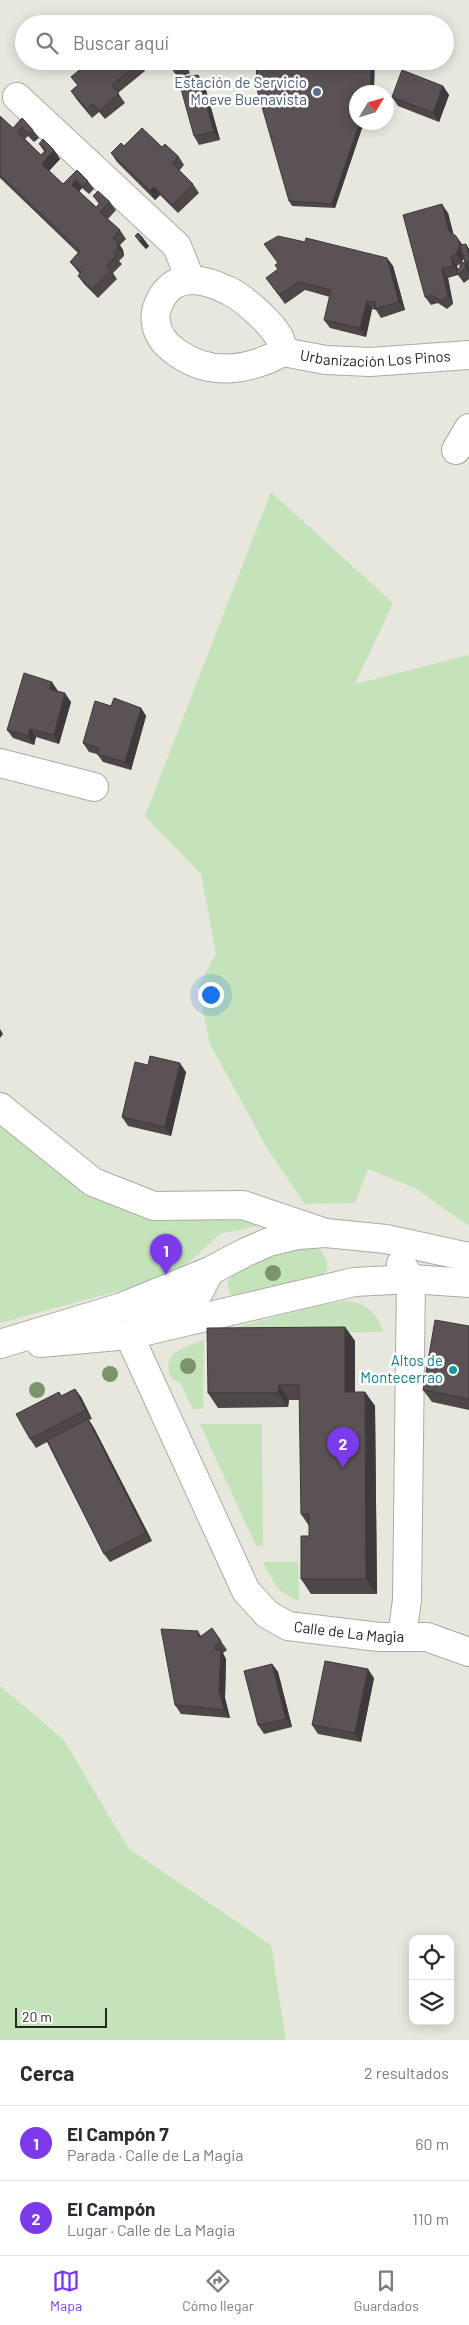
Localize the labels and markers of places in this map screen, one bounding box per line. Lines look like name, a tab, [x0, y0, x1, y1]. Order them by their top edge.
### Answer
place label: Estación de Servicio Moeve Buenavista	[174, 73, 307, 108]
marker: Estación de Servicio Moeve Buenavista	[311, 86, 323, 98]
pin: 1	[150, 1234, 182, 1275]
place label: Altos de Montecerrao	[360, 1351, 443, 1386]
marker: Altos de Montecerrao	[447, 1364, 459, 1376]
pin: 2	[327, 1427, 359, 1468]

